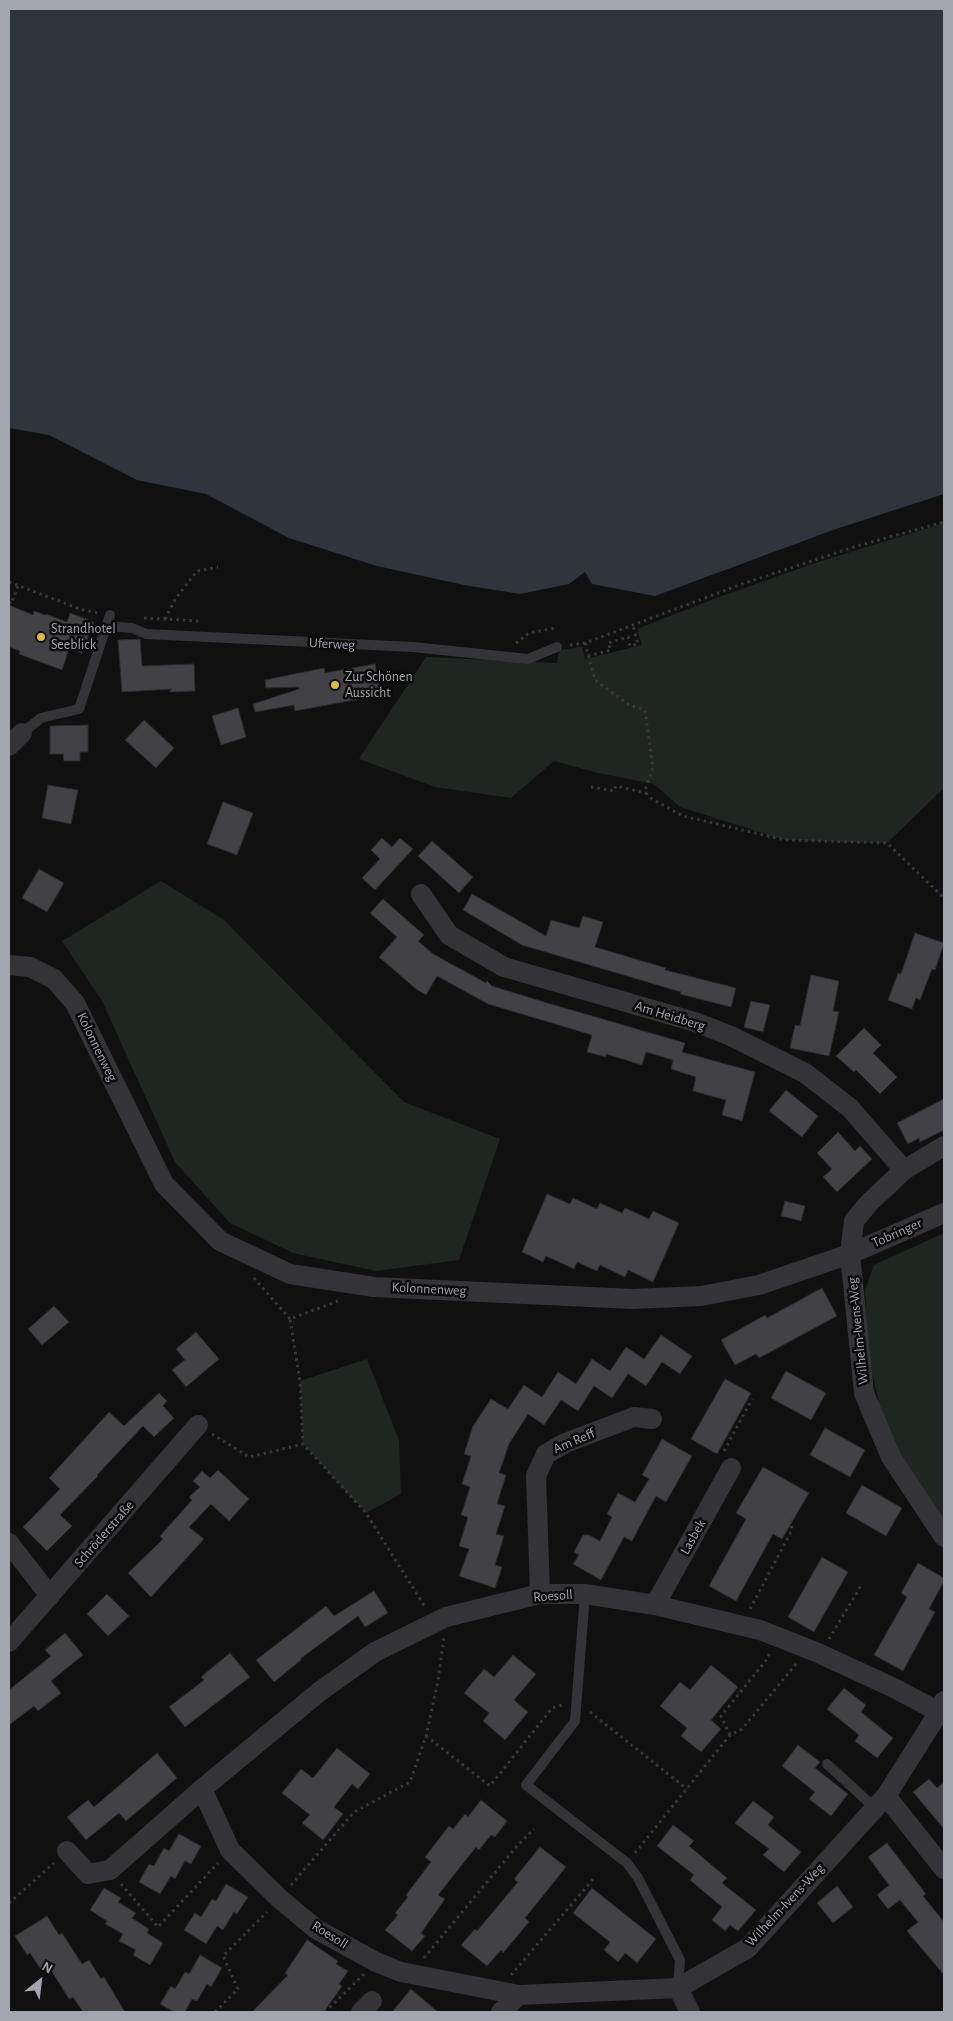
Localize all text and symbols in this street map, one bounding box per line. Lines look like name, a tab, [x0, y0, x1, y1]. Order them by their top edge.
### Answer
place label: Strandhotel Seeblick	[51, 621, 116, 654]
marker: Strandhotel Seeblick	[35, 631, 47, 643]
street label: Uferweg	[308, 634, 356, 654]
place label: Zur Schönen Aussicht	[345, 669, 413, 702]
marker: Zur Schönen Aussicht	[329, 679, 341, 691]
street label: Am Heidberg	[633, 997, 707, 1035]
street label: Kolonnenweg	[73, 1010, 121, 1084]
street label: Tobringer	[869, 1215, 925, 1251]
street label: Wilhelm-Ivens-Weg	[844, 1277, 872, 1385]
street label: Kolonnenweg	[391, 1279, 467, 1299]
street label: Am Reff	[551, 1425, 597, 1457]
street label: Schröderstraße	[70, 1497, 138, 1571]
street label: Lasbek	[677, 1517, 709, 1557]
street label: Roesoll	[533, 1586, 573, 1606]
street label: Wilhelm-Ivens-Weg	[742, 1860, 828, 1950]
street label: Roesoll	[309, 1917, 351, 1953]
north arrow	[15, 1956, 65, 2006]
text: N	[40, 1959, 55, 1976]

